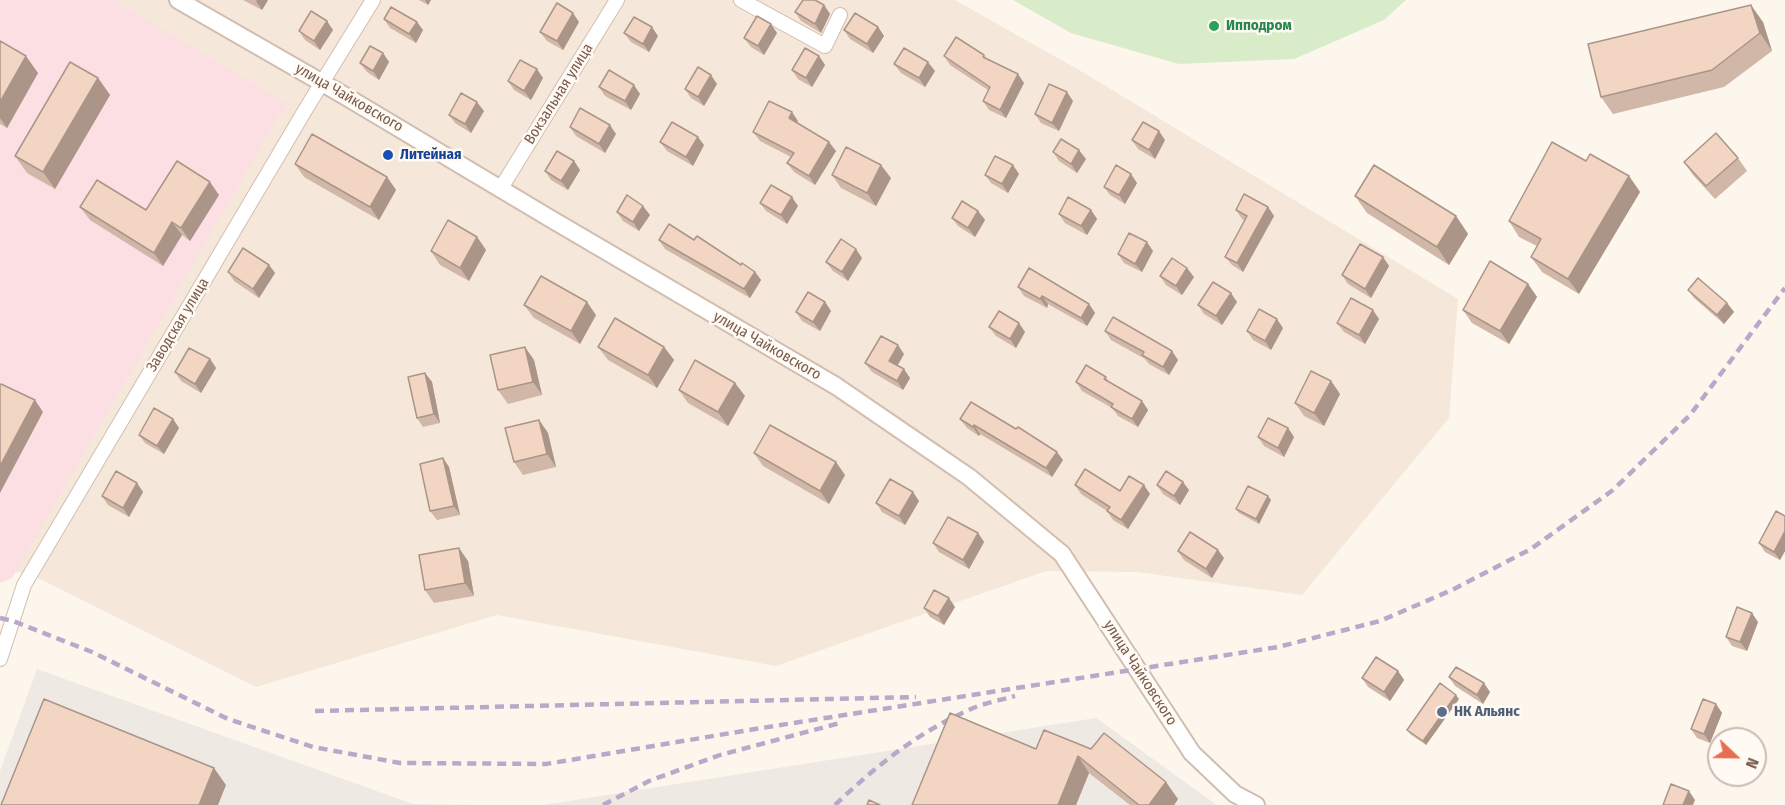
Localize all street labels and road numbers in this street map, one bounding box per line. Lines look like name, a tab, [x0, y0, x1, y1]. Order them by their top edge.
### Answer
street label: Вокзальная улица	[521, 40, 597, 148]
street label: улица Чайковского	[292, 60, 406, 136]
street label: Заводская улица	[143, 275, 213, 375]
street label: улица Чайковского	[710, 308, 824, 384]
street label: улица Чайковского	[1099, 617, 1181, 729]

